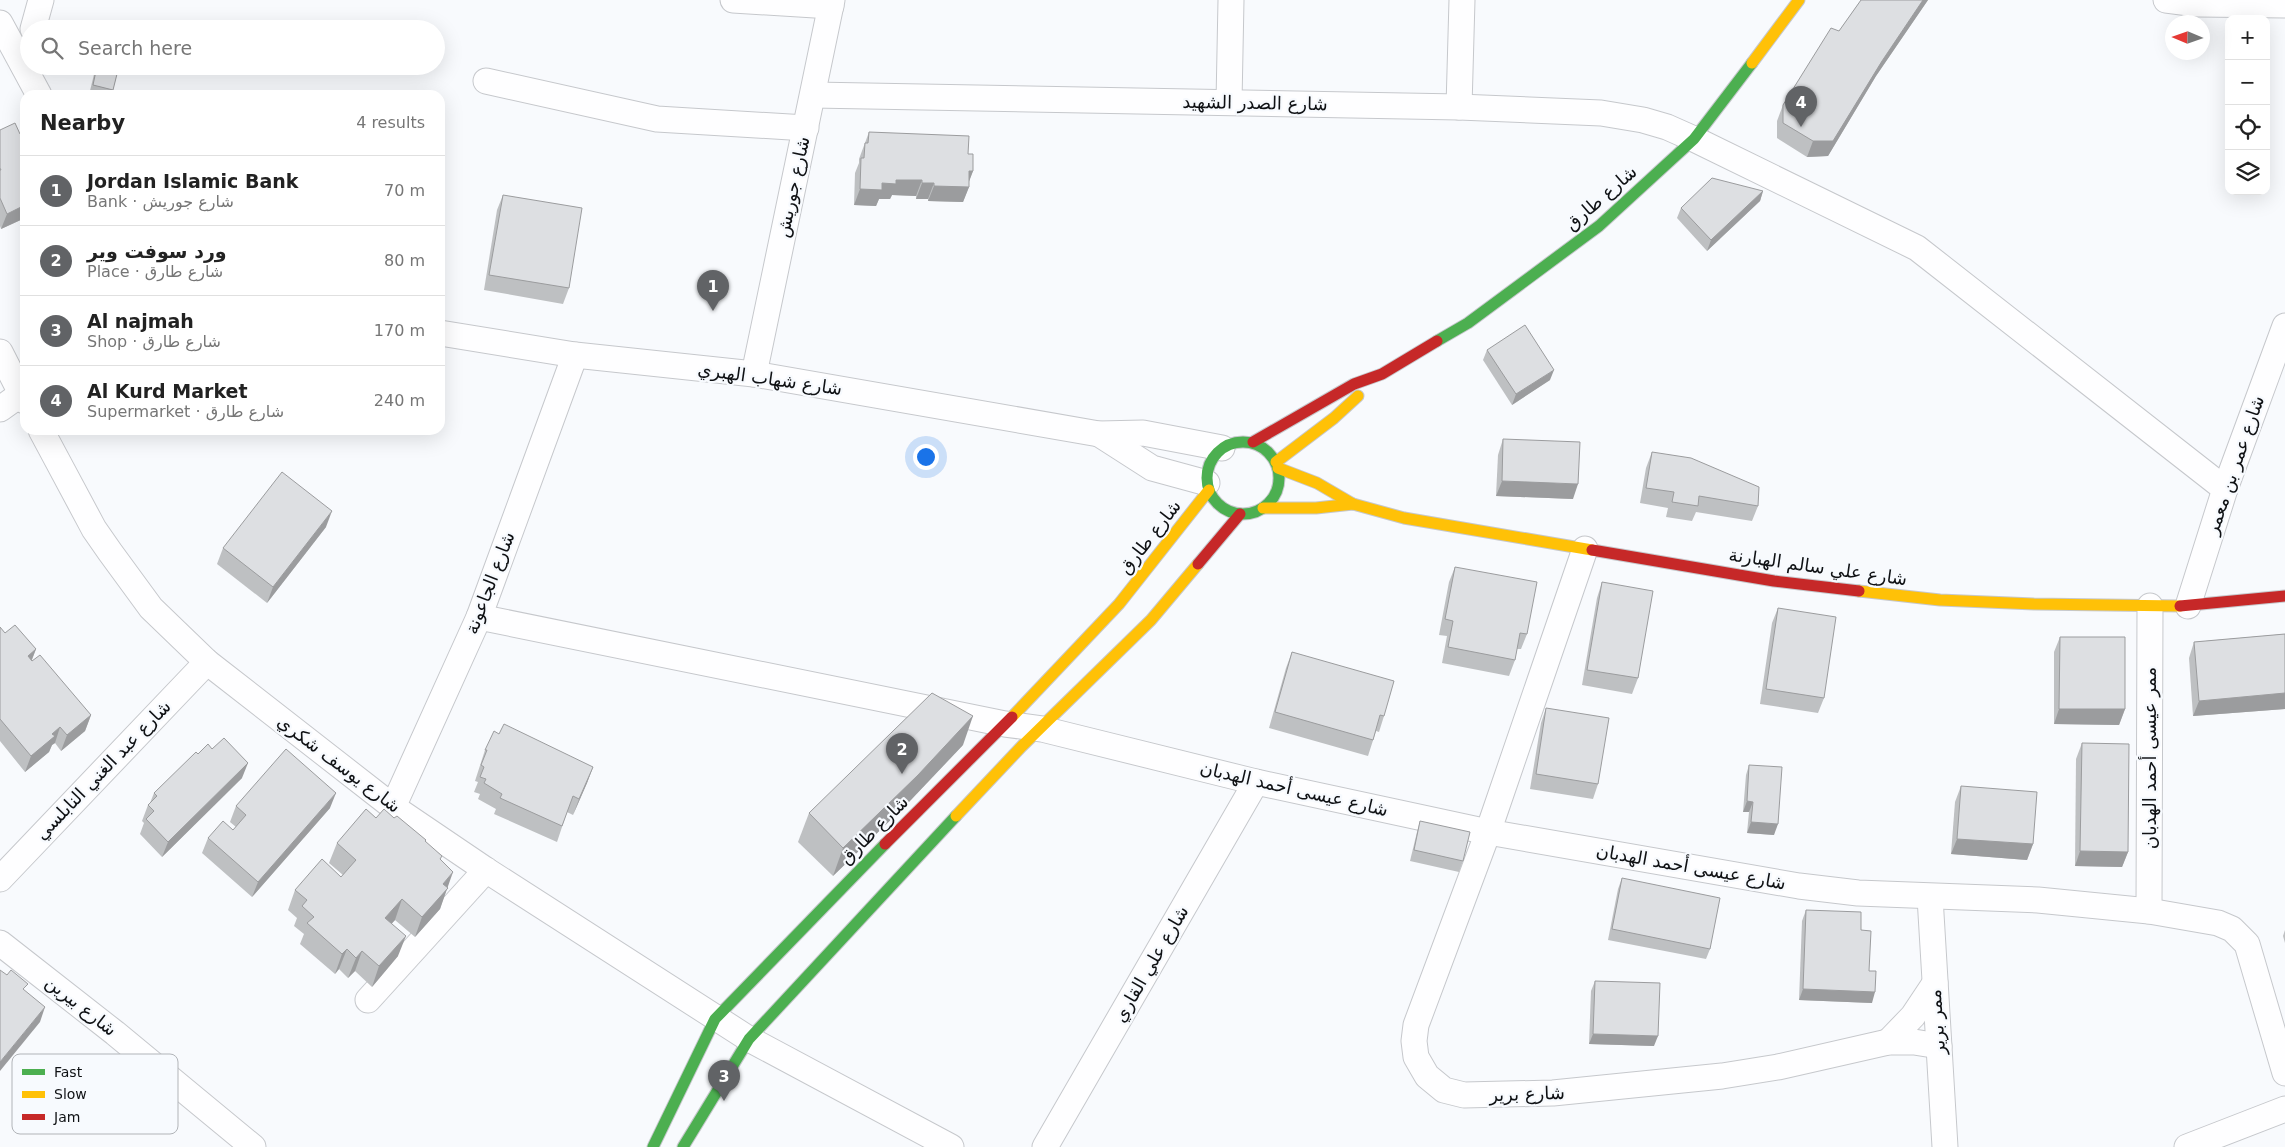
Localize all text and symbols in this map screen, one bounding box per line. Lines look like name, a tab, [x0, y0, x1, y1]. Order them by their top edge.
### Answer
north arrow	[2165, 15, 2210, 60]
map controls	[2225, 15, 2270, 195]
button: +	[2225, 15, 2270, 60]
search box	[20, 20, 445, 75]
icon: search	[38, 34, 66, 62]
text: Search here	[78, 37, 192, 59]
button: −	[2225, 60, 2270, 105]
pin: 4	[1785, 86, 1817, 127]
street label: شارع الصدر الشهيد	[1182, 91, 1328, 115]
button: locate	[2225, 105, 2270, 150]
text: Nearby	[40, 111, 125, 135]
text: 4 results	[356, 113, 425, 132]
street label: شارع جوريش	[772, 134, 814, 240]
button: layers	[2225, 150, 2270, 195]
street label: شارع طارق	[1560, 161, 1642, 235]
text: Jordan Islamic Bank	[87, 170, 298, 192]
text: 1	[50, 181, 62, 200]
text: 70 m	[384, 181, 425, 200]
text: Bank · شارع جوريش	[87, 192, 234, 211]
text: ورد سوفت وير	[87, 240, 227, 262]
text: 2	[50, 251, 62, 270]
text: 80 m	[384, 251, 425, 270]
text: Place · شارع طارق	[87, 262, 223, 281]
pin: 1	[697, 270, 729, 311]
text: Al najmah	[87, 310, 194, 332]
text: 3	[50, 321, 62, 340]
text: 170 m	[374, 321, 425, 340]
text: Shop · شارع طارق	[87, 332, 221, 351]
street label: شارع شهاب الهبري	[696, 358, 844, 400]
text: Al Kurd Market	[87, 380, 248, 402]
text: 4	[50, 391, 62, 410]
text: 240 m	[374, 391, 425, 410]
street label: شارع عمر بن معمر	[2201, 393, 2269, 538]
text: Supermarket · شارع طارق	[87, 402, 284, 421]
your location	[913, 444, 939, 470]
street label: شارع طارق	[1114, 495, 1186, 579]
street label: شارع الجاعونة	[460, 529, 520, 637]
street label: شارع علي سالم الهبارنة	[1727, 544, 1909, 590]
street label: ممر عيسى أحمد الهدبان	[2138, 667, 2161, 849]
street label: شارع عبد الغني النابلسي	[31, 696, 175, 844]
street label: شارع يوسف شكري	[273, 711, 405, 817]
pin: 2	[886, 733, 918, 774]
street label: شارع عيسى أحمد الهدبان	[1198, 756, 1390, 821]
street label: شارع طارق	[835, 791, 913, 869]
street label: شارع عيسى أحمد الهدبان	[1594, 838, 1788, 895]
street label: شارع علي القاري	[1109, 902, 1193, 1026]
street label: شارع بيرين	[41, 971, 121, 1041]
street label: ممر برير	[1924, 989, 1950, 1056]
legend	[12, 1054, 178, 1134]
pin: 3	[708, 1060, 740, 1101]
text: Fast	[54, 1064, 83, 1080]
street label: شارع برير	[1488, 1082, 1565, 1106]
text: Slow	[54, 1086, 87, 1102]
text: Jam	[53, 1109, 80, 1125]

